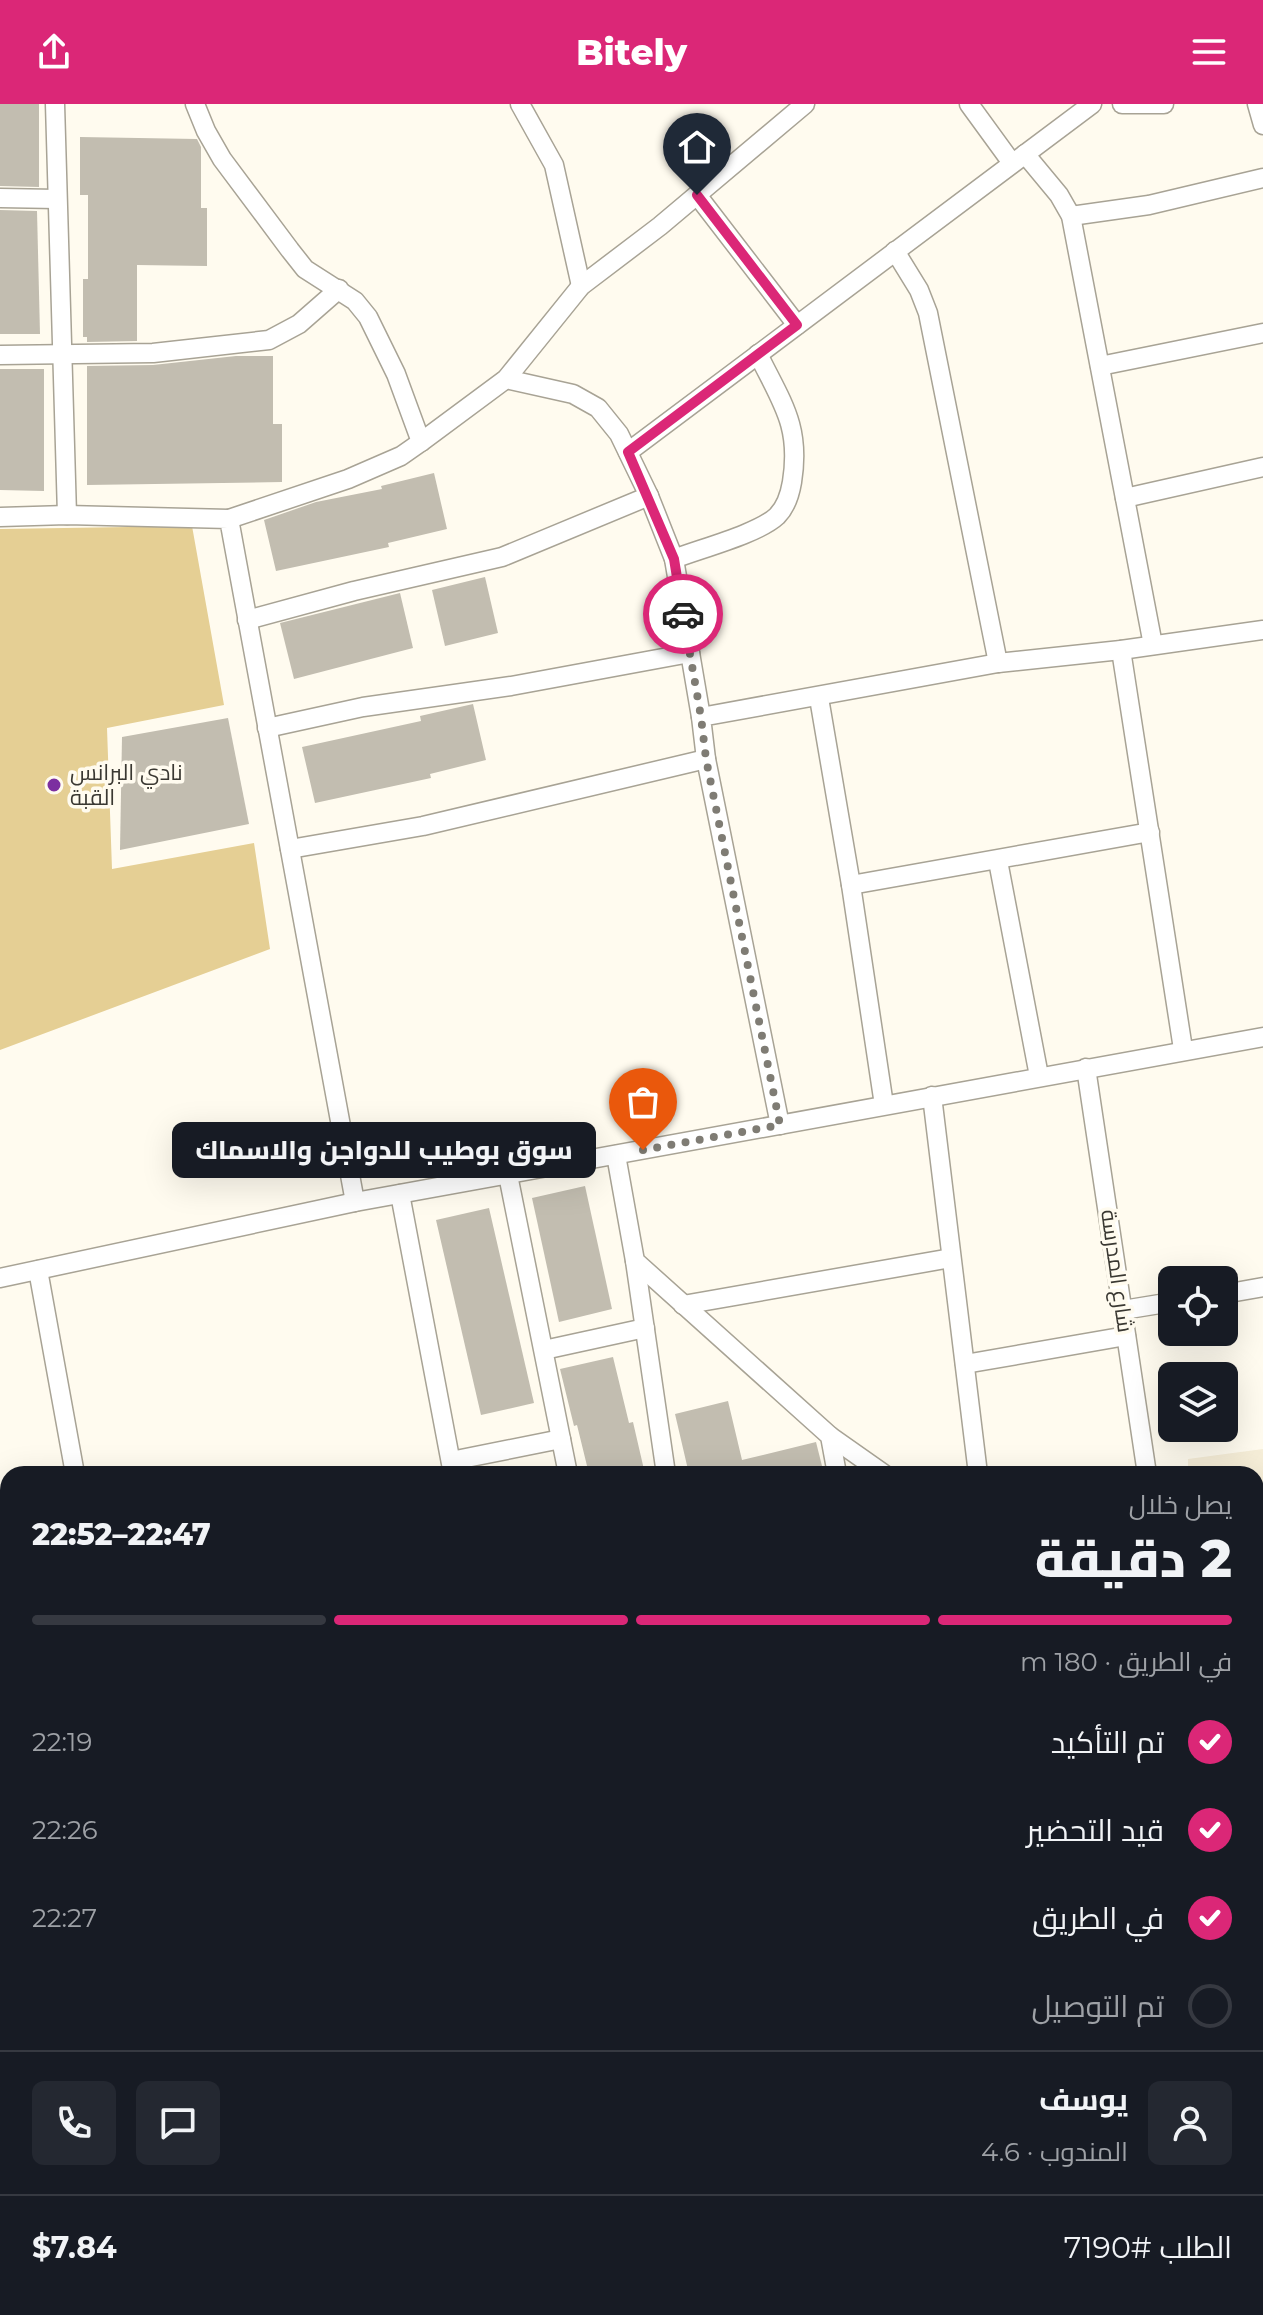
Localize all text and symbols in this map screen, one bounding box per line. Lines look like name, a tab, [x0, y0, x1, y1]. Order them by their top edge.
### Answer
icon: share	[32, 30, 76, 74]
text: Bitely	[576, 30, 687, 74]
icon: menu	[1187, 30, 1231, 74]
pin	[663, 113, 731, 195]
icon: home	[675, 125, 719, 169]
courier	[643, 574, 723, 654]
icon: car	[661, 592, 705, 636]
place label: نادي البرانس القبة	[70, 759, 183, 811]
marker: نادي البرانس القبة	[45, 776, 63, 794]
pin	[609, 1068, 677, 1150]
icon: bag	[621, 1080, 665, 1124]
callout: سوق بوطيب للدواجن والاسماك	[171, 1122, 595, 1178]
text: سوق بوطيب للدواجن والاسماك	[195, 1134, 573, 1166]
street label: شارع المدرسة	[1094, 1208, 1139, 1334]
map controls	[1158, 1266, 1238, 1442]
button: locate	[1158, 1266, 1238, 1346]
button: layers	[1158, 1362, 1238, 1442]
text: يصل خلال	[1129, 1489, 1232, 1521]
text: 22:47–22:52	[32, 1516, 211, 1553]
text: 2 دقيقة	[1035, 1527, 1232, 1590]
text: في الطريق · 180 m	[1020, 1646, 1232, 1678]
icon: check	[1188, 1720, 1232, 1764]
text: تم التأكيد	[1051, 1724, 1164, 1761]
text: 22:19	[32, 1726, 92, 1758]
icon: check	[1188, 1808, 1232, 1852]
text: قيد التحضير	[1026, 1812, 1164, 1849]
text: 22:26	[32, 1814, 98, 1846]
icon: check	[1188, 1896, 1232, 1940]
text: في الطريق	[1032, 1900, 1164, 1937]
text: 22:27	[32, 1902, 97, 1934]
text: تم التوصيل	[1031, 1988, 1164, 2025]
button: phone	[32, 2081, 116, 2165]
button: chat	[136, 2081, 220, 2165]
text: يوسف	[1039, 2081, 1128, 2118]
button: person	[1148, 2081, 1232, 2165]
text: المندوب · 4.6	[981, 2136, 1128, 2168]
text: $7.84	[32, 2229, 117, 2266]
text: الطلب #7190	[1064, 2229, 1232, 2266]

